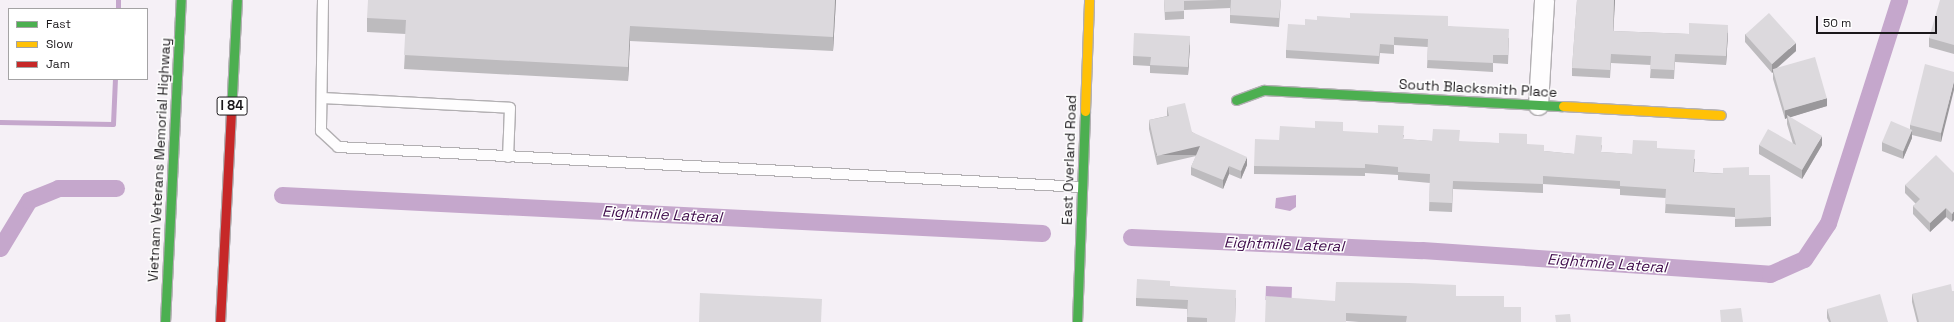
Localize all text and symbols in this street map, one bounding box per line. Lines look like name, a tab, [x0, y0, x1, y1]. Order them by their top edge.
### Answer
legend	[8, 8, 148, 80]
scale bar	[1818, 8, 1939, 34]
text: 50 m	[1823, 15, 1851, 31]
text: Fast	[46, 16, 71, 32]
text: Slow	[46, 36, 73, 52]
street label: Vietnam Veterans Memorial Highway	[144, 37, 174, 283]
text: Jam	[46, 56, 70, 72]
street label: South Blacksmith Place	[1398, 75, 1558, 101]
road number: I 84	[216, 95, 248, 117]
street label: East Overland Road	[1058, 95, 1080, 225]
water label: Eightmile Lateral	[602, 202, 722, 226]
water label: Eightmile Lateral	[1224, 233, 1344, 255]
water label: Eightmile Lateral	[1546, 250, 1668, 276]

